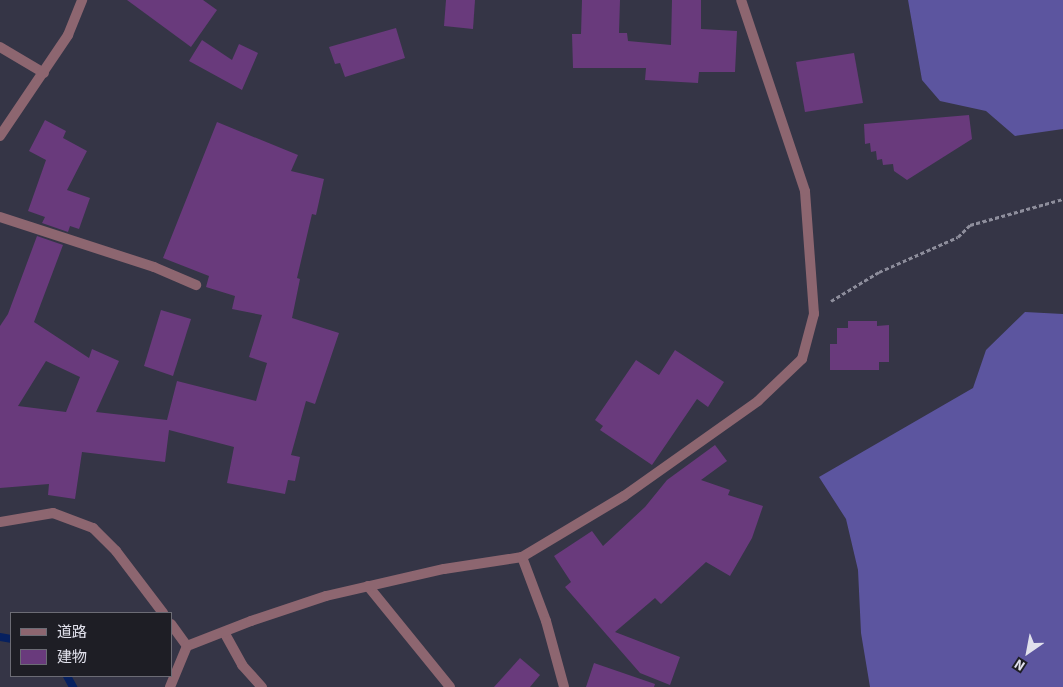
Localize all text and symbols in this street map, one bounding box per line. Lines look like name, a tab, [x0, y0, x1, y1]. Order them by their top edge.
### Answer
legend	[10, 612, 172, 677]
text: 道路	[57, 622, 87, 643]
north arrow	[1003, 627, 1053, 677]
text: 建物	[57, 647, 87, 668]
text: N	[1010, 654, 1029, 676]

